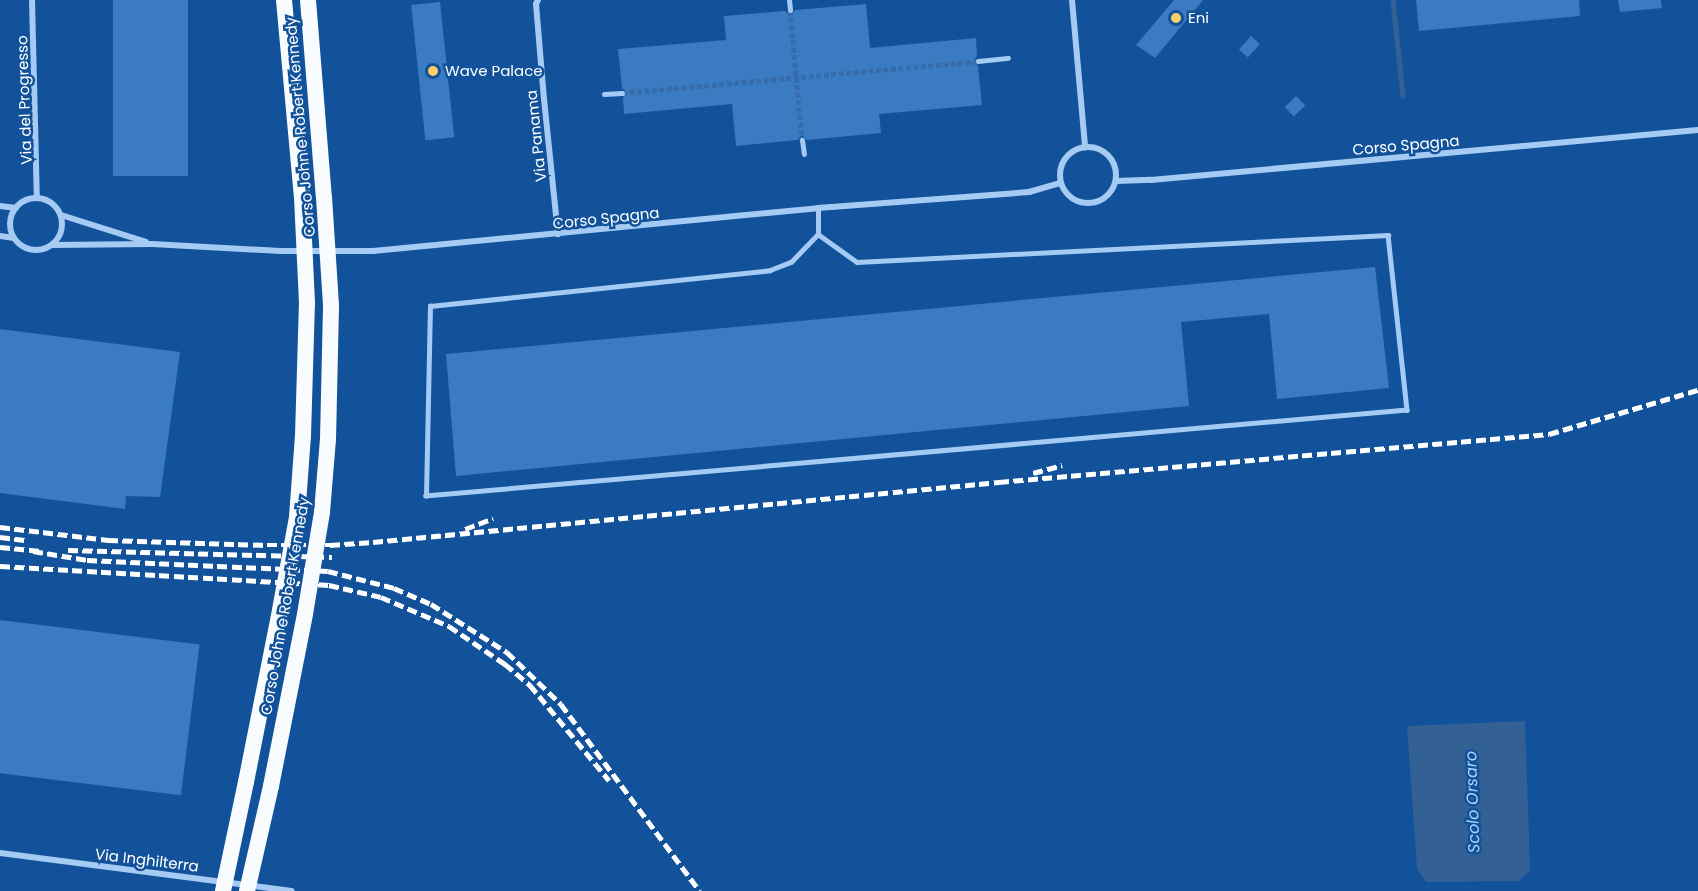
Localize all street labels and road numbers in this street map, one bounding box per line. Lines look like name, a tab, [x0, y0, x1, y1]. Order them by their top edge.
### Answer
street label: Corso John e Robert Kennedy	[281, 16, 319, 238]
street label: Via del Progresso	[13, 35, 35, 165]
street label: Via Panama	[522, 89, 550, 183]
street label: Corso Spagna	[1352, 131, 1460, 159]
street label: Corso Spagna	[552, 203, 660, 233]
street label: Corso John e Robert Kennedy	[257, 496, 313, 716]
street label: Via Inghilterra	[94, 845, 200, 875]

